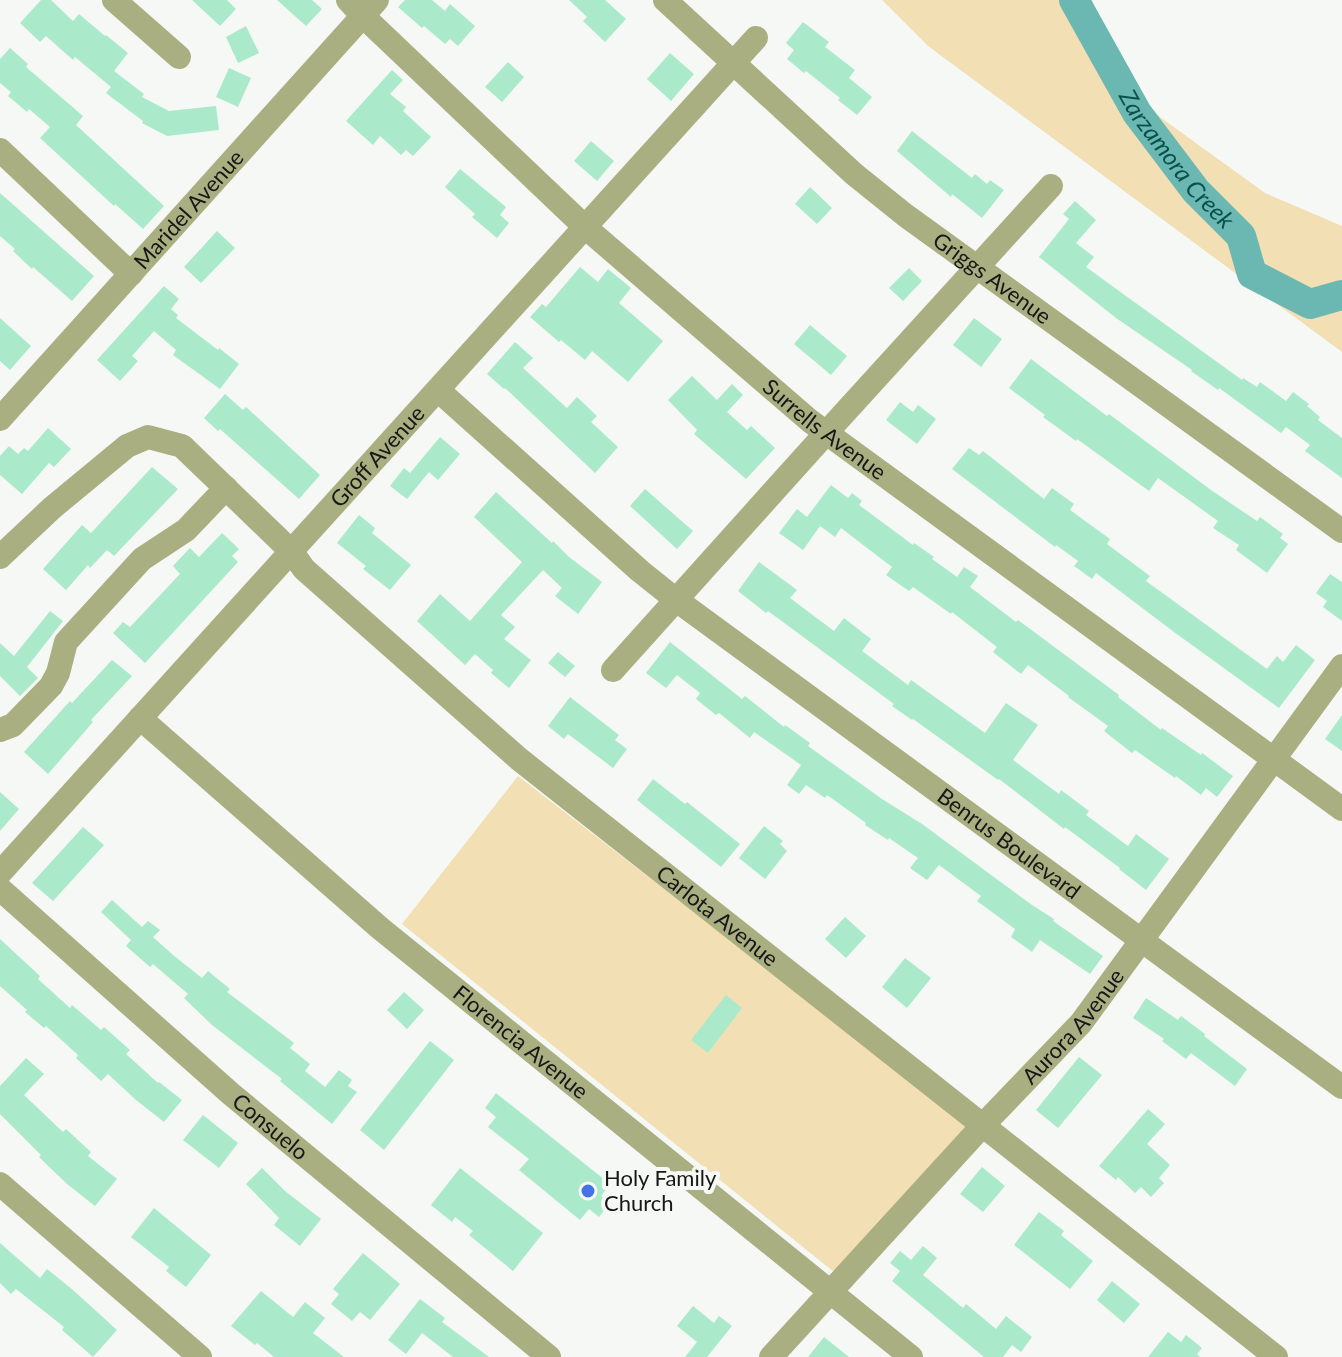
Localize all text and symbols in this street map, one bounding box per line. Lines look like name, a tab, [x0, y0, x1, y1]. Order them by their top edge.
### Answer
water label: Zarzamora Creek	[1113, 83, 1241, 234]
street label: Maridel Avenue	[128, 144, 249, 274]
street label: Griggs Avenue	[928, 226, 1057, 329]
street label: Surrells Avenue	[758, 373, 892, 485]
street label: Groff Avenue	[324, 400, 430, 512]
street label: Benrus Boulevard	[932, 782, 1086, 904]
street label: Carlota Avenue	[651, 859, 784, 972]
street label: Aurora Avenue	[1016, 963, 1129, 1089]
street label: Florencia Avenue	[448, 979, 594, 1104]
street label: Consuelo	[227, 1087, 314, 1165]
place label: Holy Family Church	[604, 1164, 717, 1216]
marker: Holy Family Church	[579, 1182, 597, 1200]

